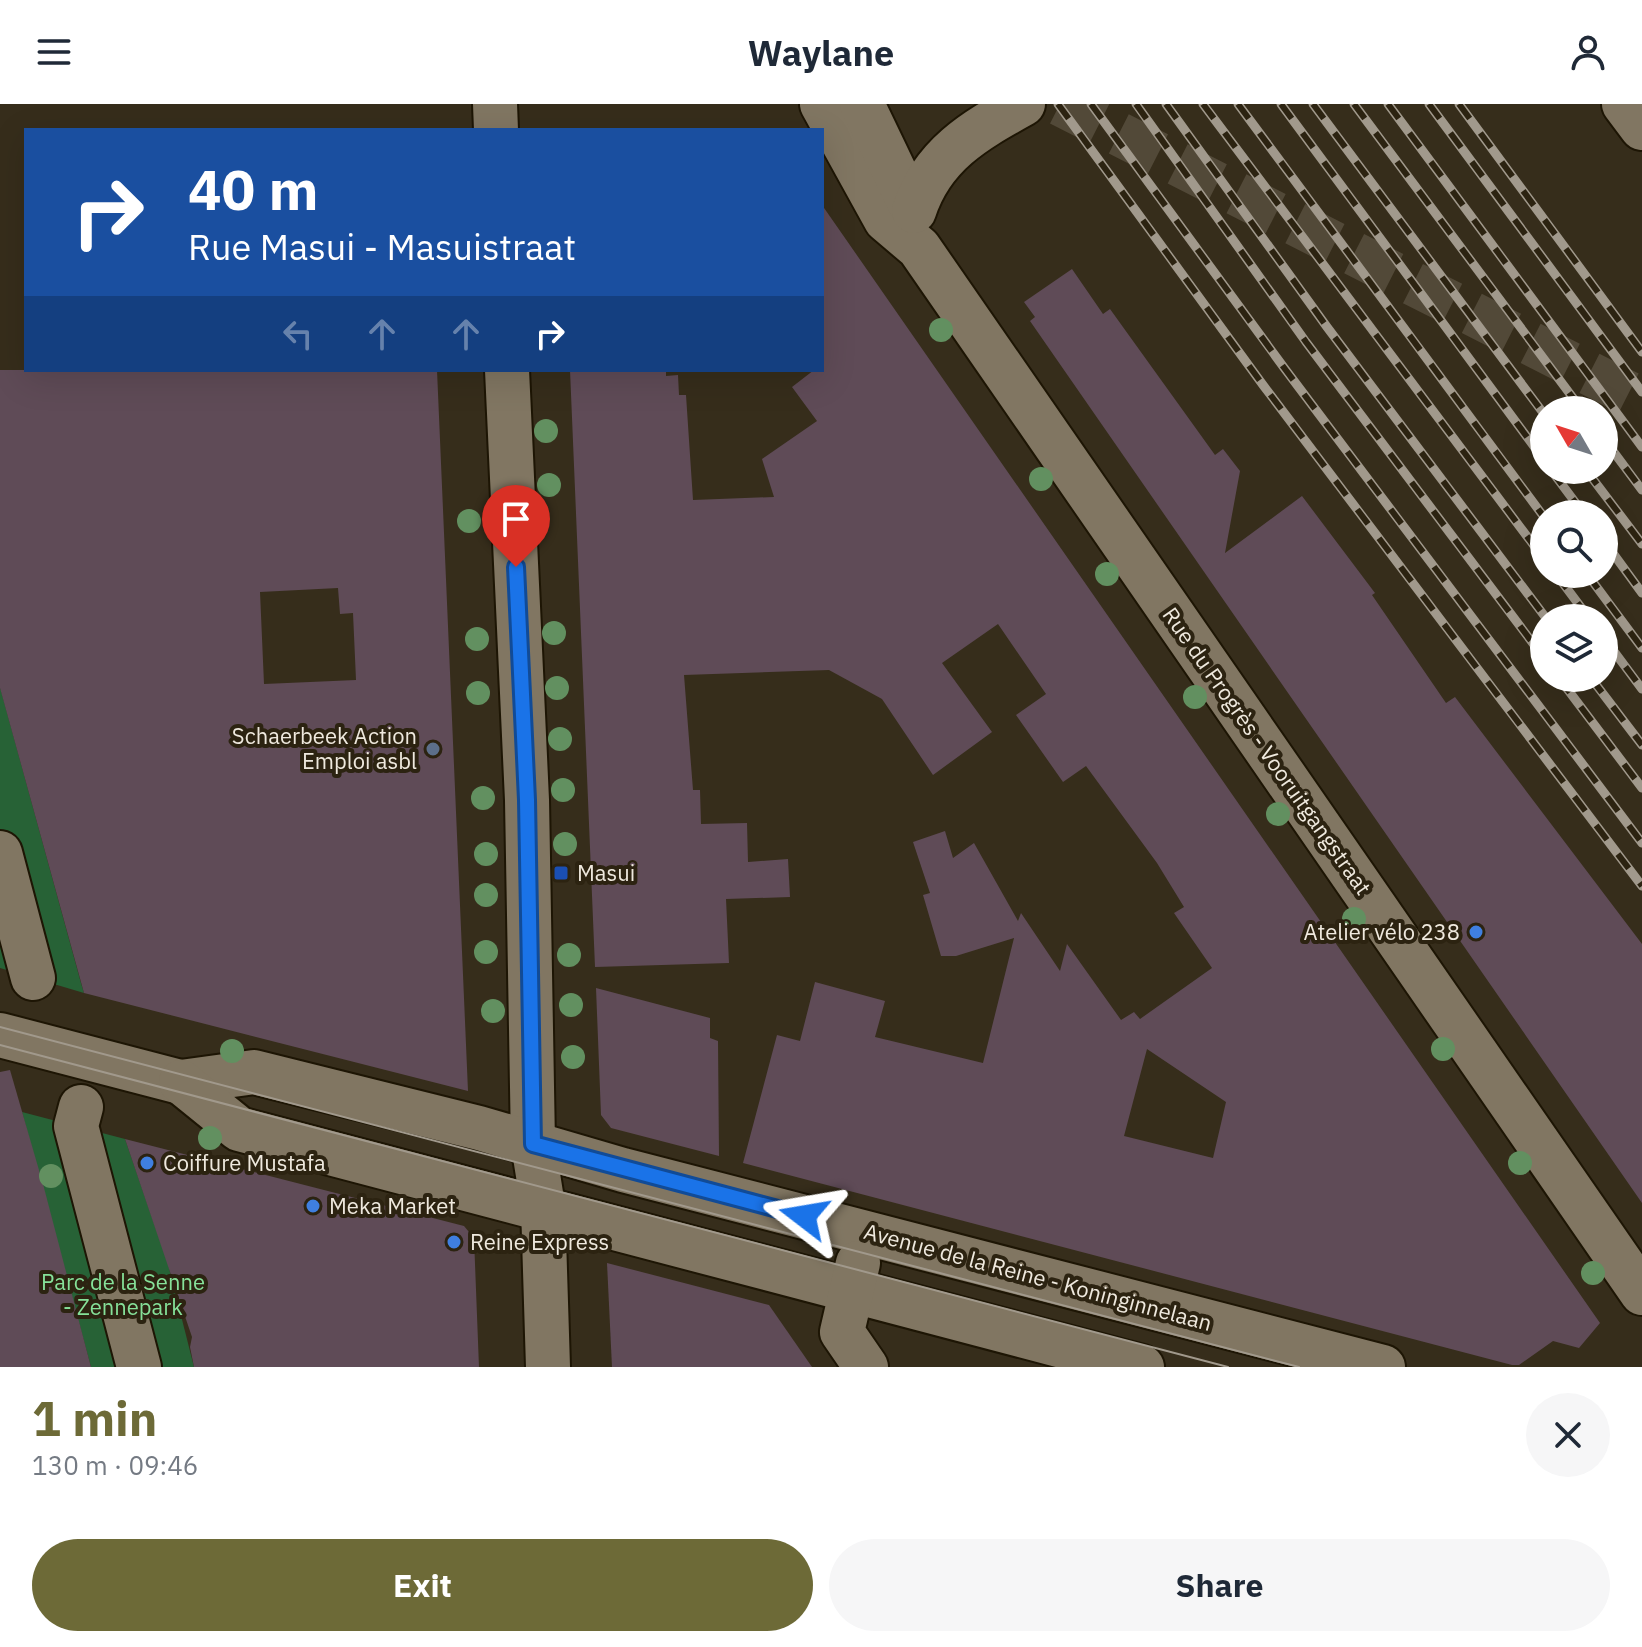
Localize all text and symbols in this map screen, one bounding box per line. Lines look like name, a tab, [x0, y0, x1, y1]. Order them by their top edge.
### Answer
text: Waylane	[748, 29, 894, 76]
icon: menu	[32, 30, 76, 74]
icon: person	[1566, 30, 1610, 74]
text: 40 m	[188, 153, 318, 225]
icon: right	[56, 160, 160, 264]
text: Rue Masui - Masuistraat	[188, 223, 576, 270]
icon: left	[276, 312, 320, 356]
icon: ahead	[360, 312, 404, 356]
icon: ahead	[444, 312, 488, 356]
icon: right	[528, 312, 572, 356]
north arrow	[1530, 396, 1618, 484]
map controls	[1530, 396, 1618, 692]
pin	[482, 485, 550, 567]
icon: arrive	[494, 497, 538, 541]
button: search	[1530, 500, 1618, 588]
street label: Rue du Progrès - Vooruitgangstraat	[1157, 601, 1378, 900]
button: layers	[1530, 604, 1618, 692]
place label: Schaerbeek Action Emploi asbl	[232, 721, 417, 775]
marker: Schaerbeek Action Emploi asbl	[424, 740, 442, 758]
place label: Masui	[577, 858, 635, 887]
marker: Masui	[552, 864, 570, 882]
place label: Atelier vélo 238	[1304, 917, 1460, 946]
marker: Atelier vélo 238	[1467, 923, 1485, 941]
place label: Coiffure Mustafa	[163, 1148, 326, 1177]
marker: Coiffure Mustafa	[138, 1154, 156, 1172]
position arrow	[762, 1174, 846, 1258]
place label: Meka Market	[329, 1191, 456, 1220]
marker: Meka Market	[304, 1197, 322, 1215]
street label: Avenue de la Reine - Koninginnelaan	[861, 1216, 1215, 1337]
place label: Reine Express	[470, 1227, 609, 1256]
marker: Reine Express	[445, 1233, 463, 1251]
park label: Parc de la Senne - Zennepark	[41, 1267, 205, 1321]
text: 1 min	[32, 1387, 157, 1449]
button: close	[1526, 1393, 1610, 1477]
text: 130 m · 09:46	[32, 1448, 198, 1482]
button: Exit	[32, 1539, 813, 1631]
button: Share	[829, 1539, 1610, 1631]

